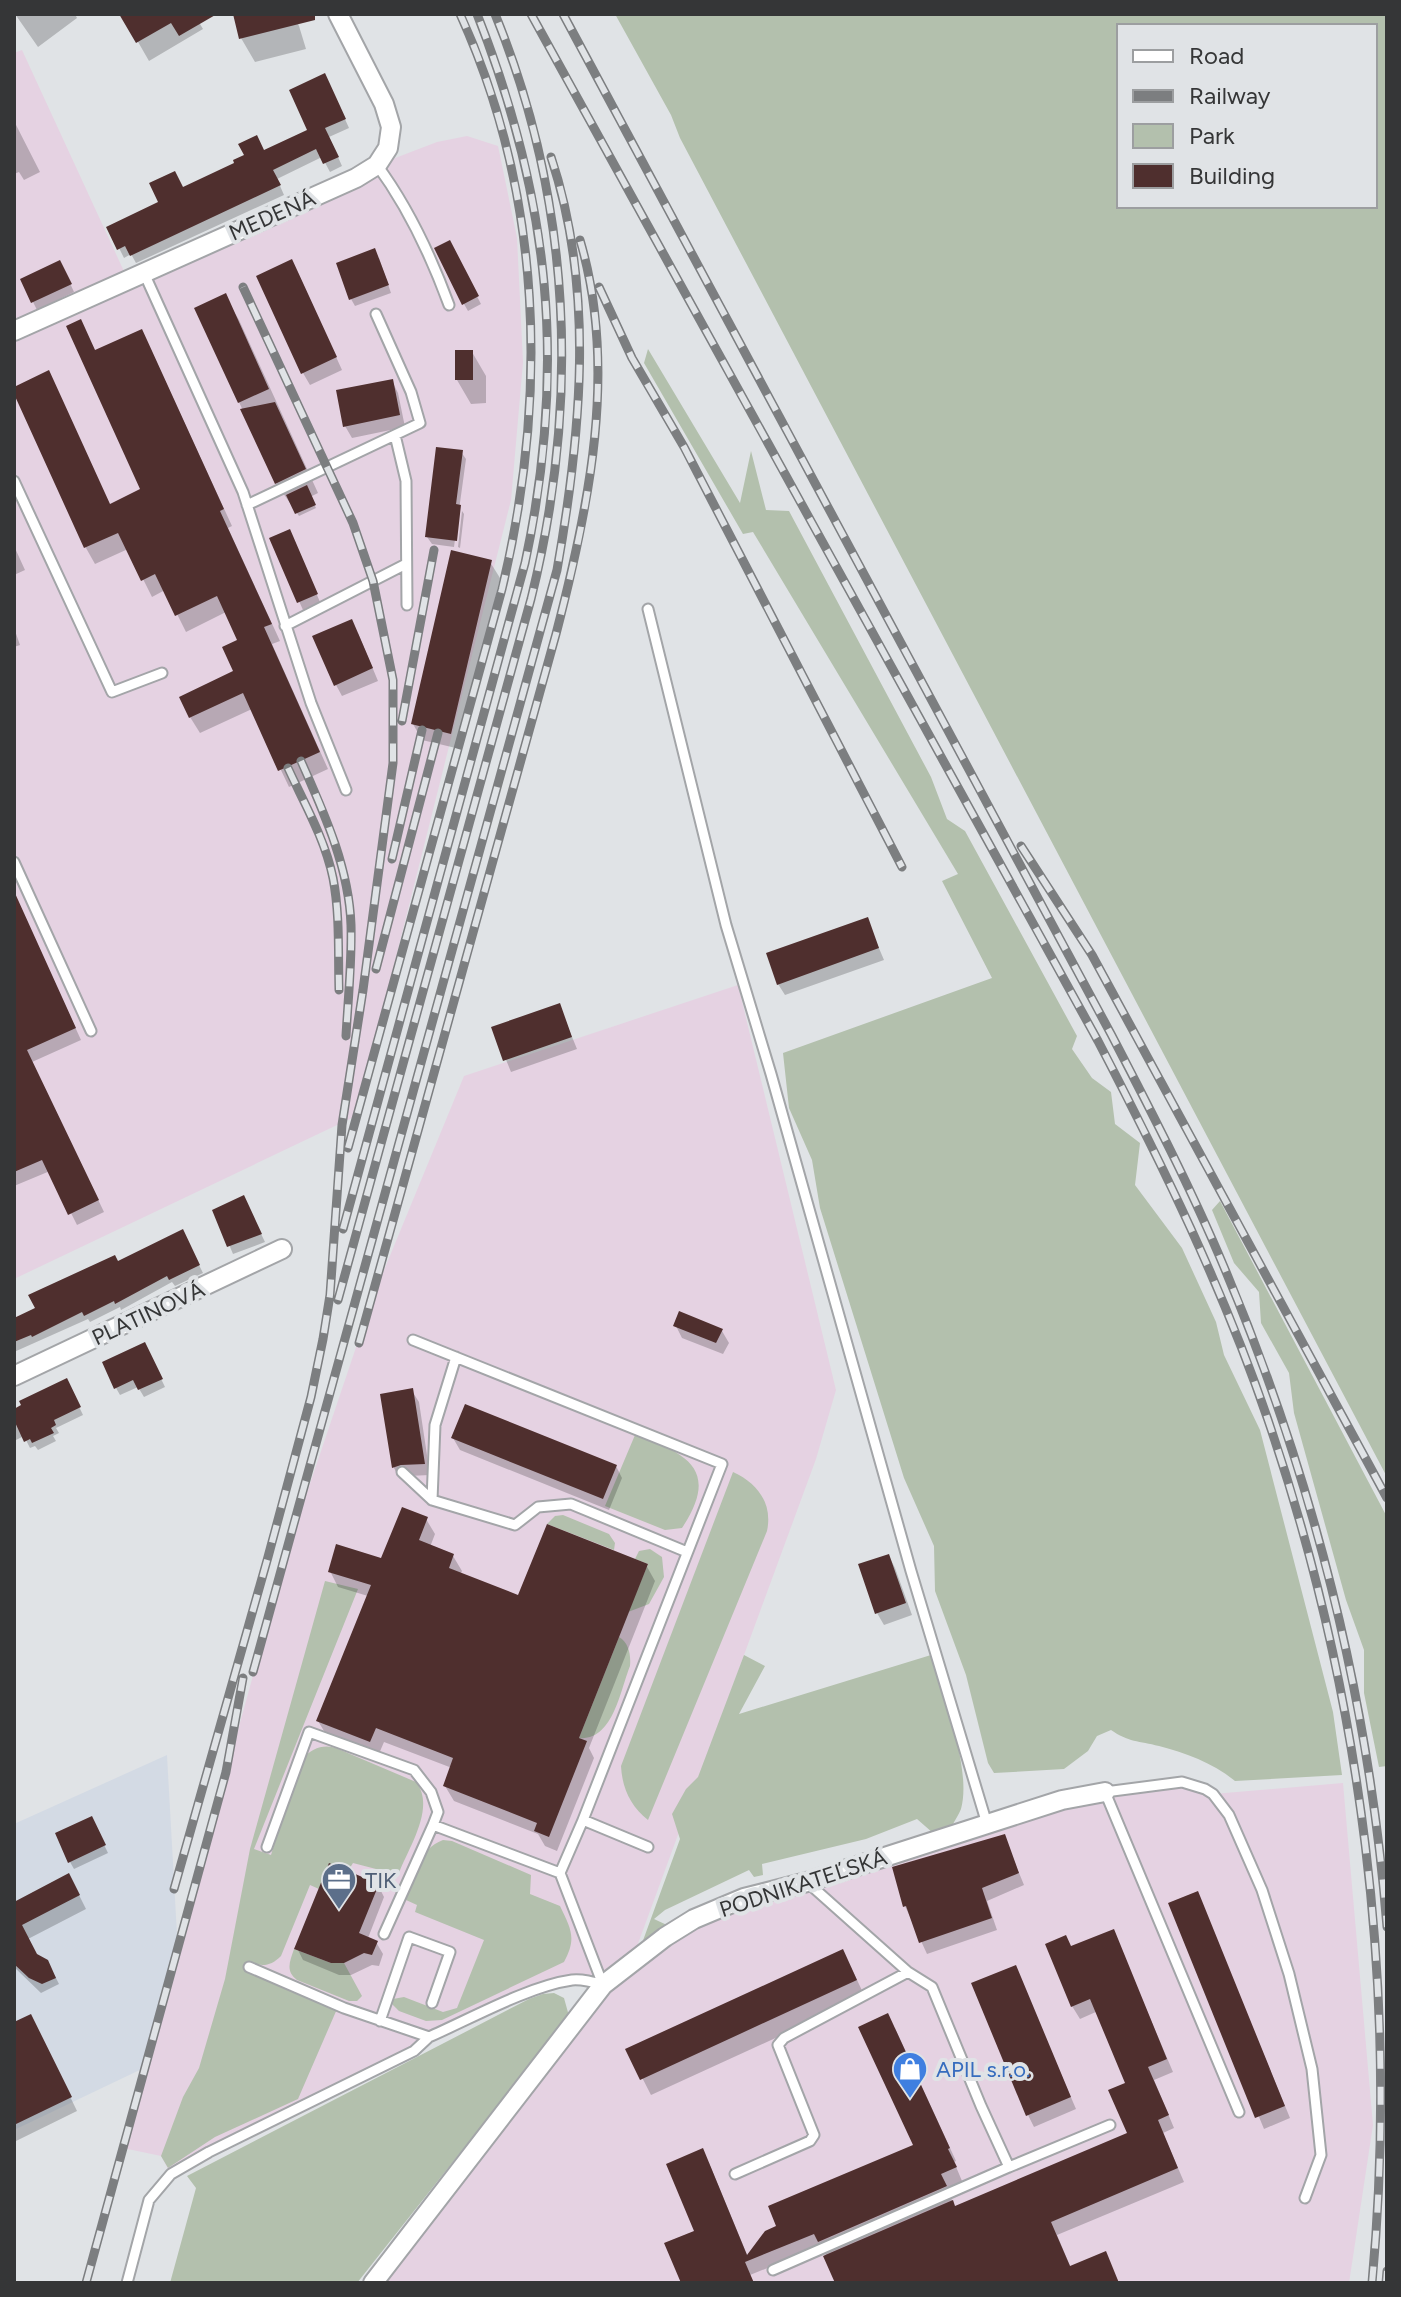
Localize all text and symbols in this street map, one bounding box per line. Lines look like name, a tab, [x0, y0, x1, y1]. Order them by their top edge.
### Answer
legend	[1117, 24, 1377, 208]
text: Road	[1189, 41, 1244, 70]
text: Railway	[1189, 81, 1271, 110]
text: Park	[1189, 121, 1235, 150]
text: Building	[1189, 161, 1275, 190]
street label: MEDENÁ	[225, 184, 320, 246]
street label: PLATINOVÁ	[88, 1276, 209, 1351]
street label: PODNIKATEĽSKÁ	[716, 1844, 890, 1923]
office icon: TIK	[320, 1861, 358, 1911]
place label: TIK	[365, 1867, 397, 1894]
shop icon: APIL s.r.o.	[891, 2050, 929, 2100]
place label: APIL s.r.o.	[936, 2056, 1031, 2083]

